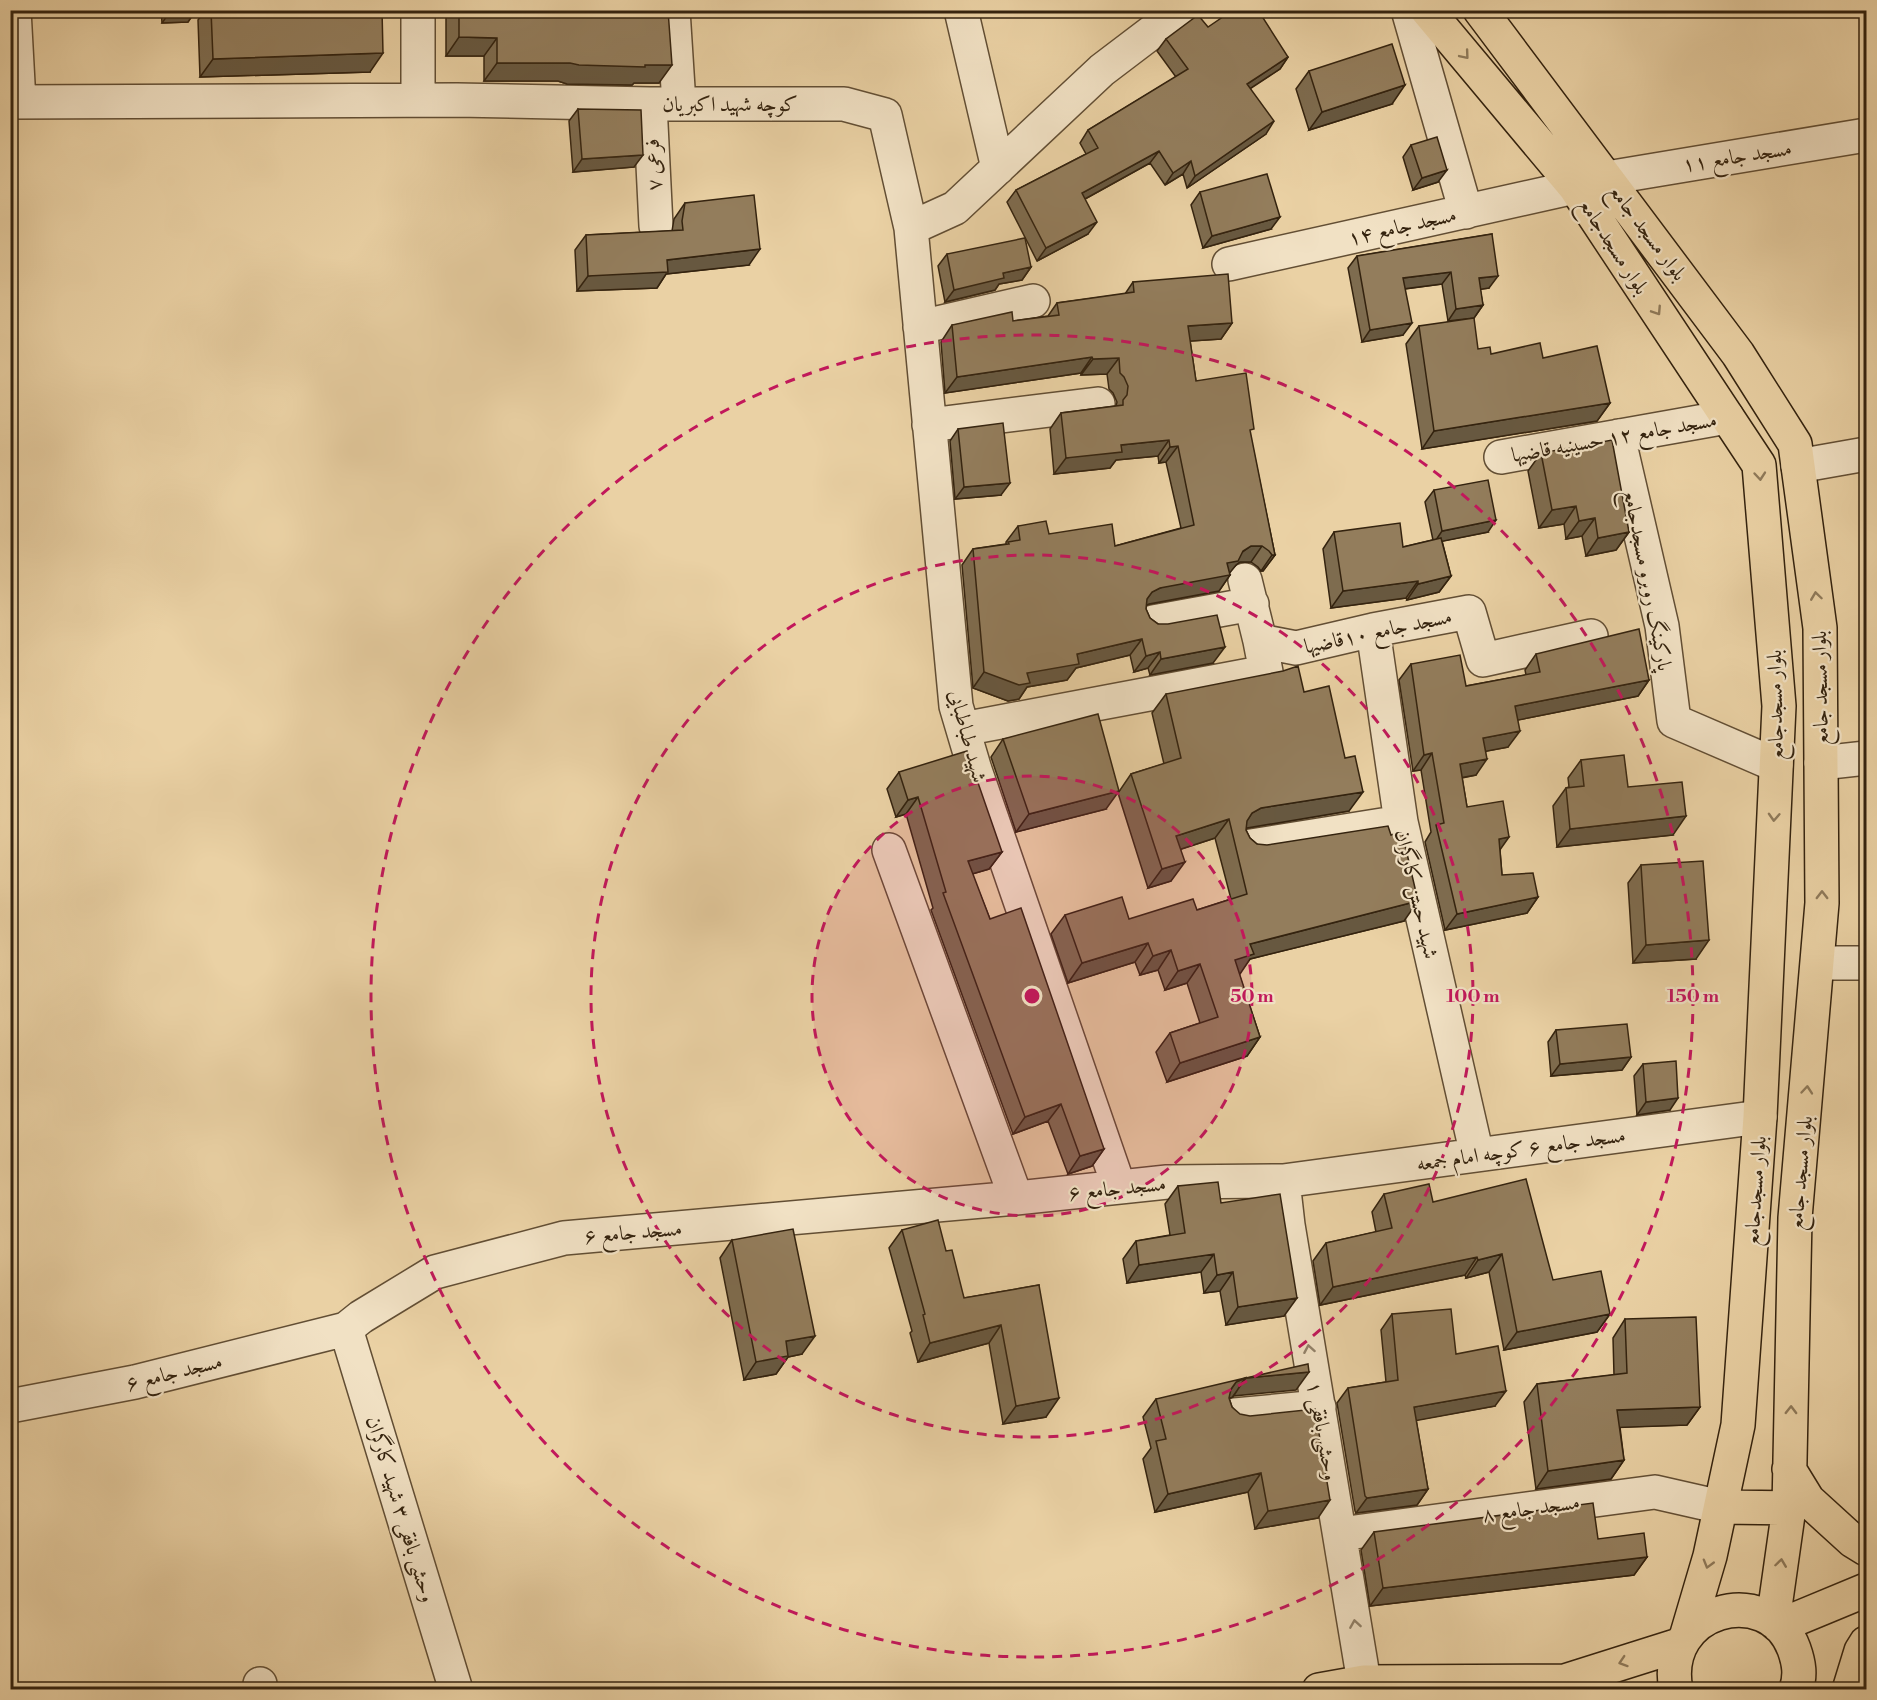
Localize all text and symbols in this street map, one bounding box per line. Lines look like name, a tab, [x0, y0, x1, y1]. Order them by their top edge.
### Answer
one-way arrow	[1457, 48, 1468, 59]
street label: کوچه شهید اکبریان	[662, 92, 798, 118]
street label: مسجد جامع ۱۱	[1681, 136, 1795, 183]
street label: فرعی ۷	[640, 138, 668, 192]
street label: بلوار مسجد جامع	[1598, 179, 1692, 289]
street label: بلوار مسجدجامع	[1568, 193, 1654, 303]
street label: مسجد جامع ۱۴	[1345, 202, 1460, 257]
one-way arrow	[1650, 305, 1661, 316]
street label: مسجد جامع ۱۲ حسینیه قاضیها	[1509, 407, 1720, 474]
one-way arrow	[1753, 471, 1766, 480]
street label: پارکینگ روبرو مسجدجامع	[1612, 487, 1679, 675]
one-way arrow	[1810, 591, 1823, 600]
street label: مسجد جامع ۱۰قاضیها	[1302, 604, 1456, 665]
street label: بلوار مسجد جامع	[1807, 630, 1840, 746]
street label: بلوار مسجدجامع	[1762, 649, 1795, 760]
street label: شهید طباطبایی	[942, 687, 992, 786]
one-way arrow	[1767, 812, 1780, 821]
street label: شهید حسن کارگران	[1389, 827, 1445, 961]
one-way arrow	[1816, 891, 1828, 900]
text: 50 m	[1230, 985, 1274, 1008]
text: 100 m	[1446, 985, 1500, 1008]
text: 150 m	[1667, 985, 1720, 1008]
centre of rings	[1022, 986, 1042, 1006]
one-way arrow	[1800, 1085, 1813, 1094]
street label: بلوار مسجد جامع	[1783, 1115, 1824, 1232]
street label: مسجد جامع ۶ کوچه امام جمعه	[1415, 1122, 1628, 1182]
street label: بلوار مسجدجامع	[1739, 1135, 1778, 1247]
street label: مسجد جامع ۶	[1067, 1171, 1168, 1212]
street label: مسجد جامع ۶	[583, 1216, 684, 1255]
one-way arrow	[1303, 1344, 1316, 1354]
street label: مسجد جامع ۶	[123, 1348, 226, 1402]
street label: وحشی بافقی ۱	[1300, 1379, 1344, 1483]
one-way arrow	[1784, 1406, 1797, 1415]
street label: وحشی بافقی ۳ شهید کارگران	[358, 1412, 443, 1606]
street label: مسجد جامع ۸	[1481, 1489, 1582, 1534]
one-way arrow	[1703, 1558, 1715, 1569]
one-way arrow	[1774, 1559, 1786, 1568]
one-way arrow	[1349, 1619, 1362, 1629]
one-way arrow	[1618, 1655, 1629, 1667]

